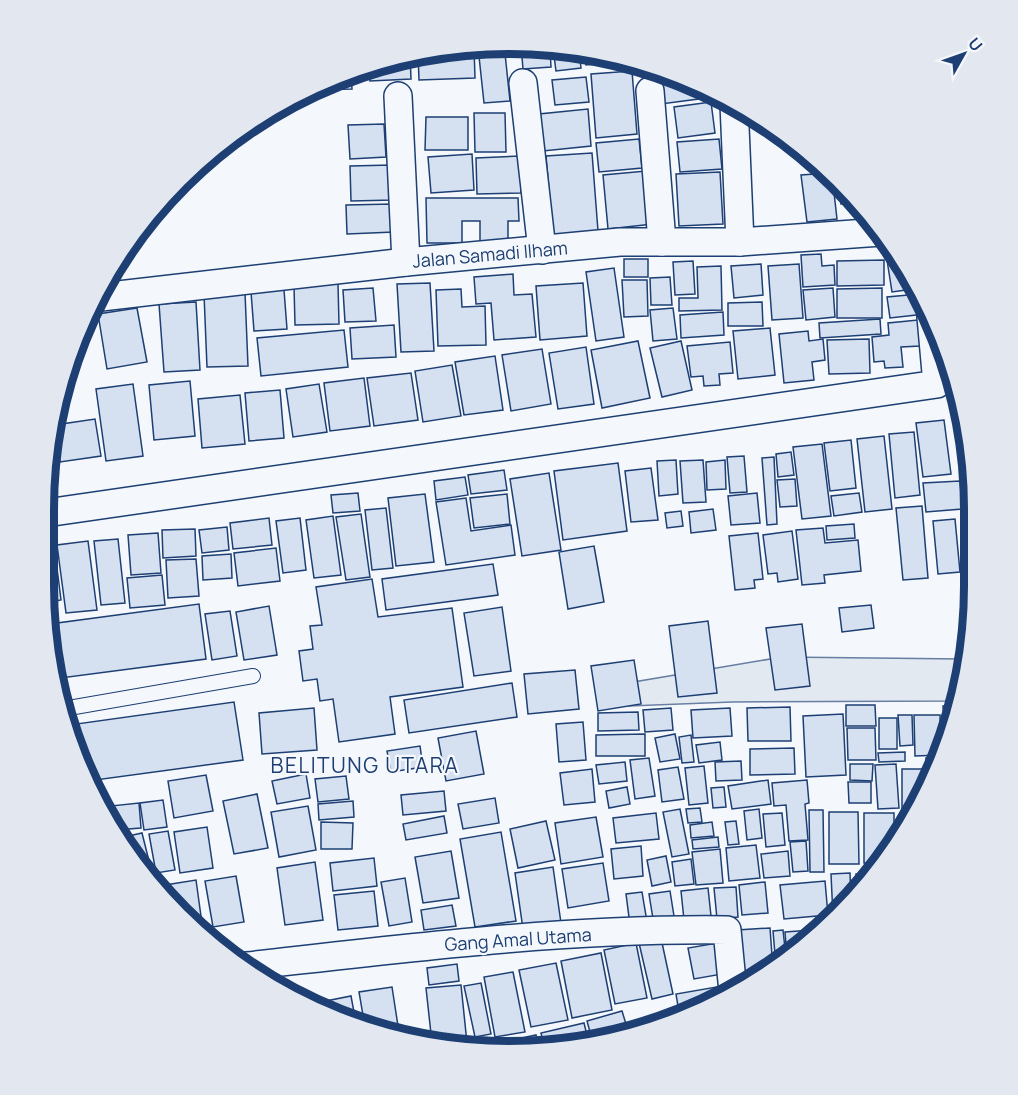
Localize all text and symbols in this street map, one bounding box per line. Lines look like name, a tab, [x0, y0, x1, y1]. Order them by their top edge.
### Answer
north arrow	[934, 24, 994, 84]
text: U	[963, 33, 988, 56]
street label: Jalan Samadi Ilham	[411, 235, 569, 273]
district label: BELITUNG UTARA	[271, 751, 459, 779]
street label: Gang Amal Utama	[444, 922, 592, 956]

